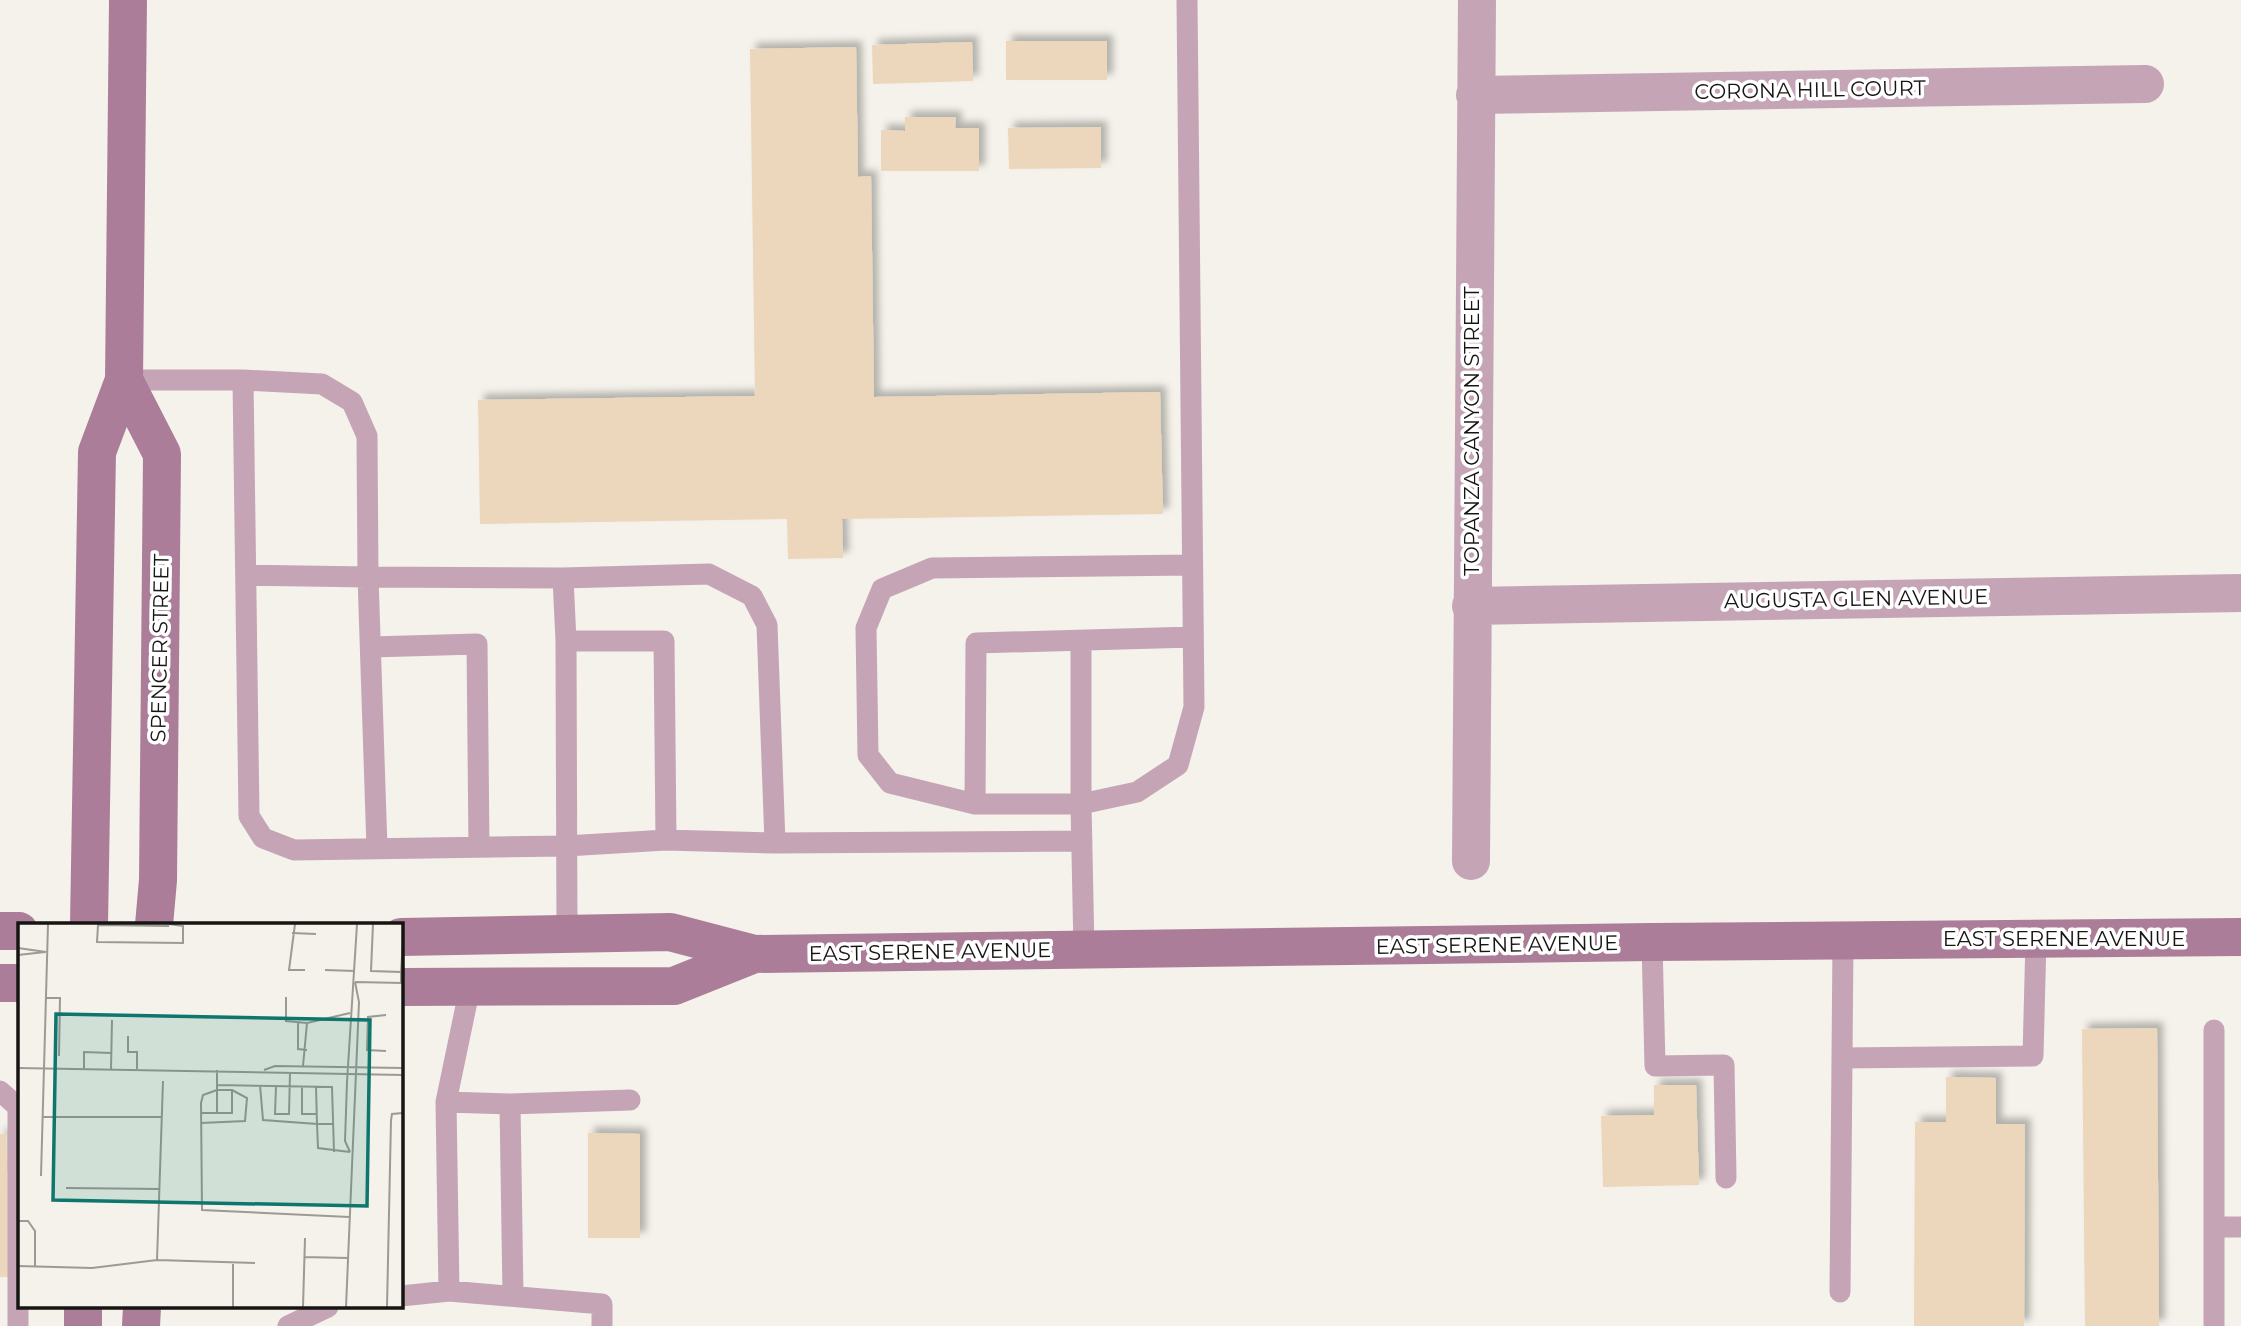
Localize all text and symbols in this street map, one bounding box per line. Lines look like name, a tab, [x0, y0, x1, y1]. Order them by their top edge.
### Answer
street label: CORONA HILL COURT	[1694, 75, 1926, 104]
street label: TOPANZA CANYON STREET	[1459, 286, 1484, 576]
street label: SPENCER STREET	[145, 553, 174, 743]
street label: AUGUSTA GLEN AVENUE	[1724, 584, 1988, 613]
inset map	[18, 923, 402, 1308]
street label: EAST SERENE AVENUE	[1943, 926, 2185, 951]
street label: EAST SERENE AVENUE	[1375, 930, 1619, 959]
street label: EAST SERENE AVENUE	[808, 937, 1052, 966]

